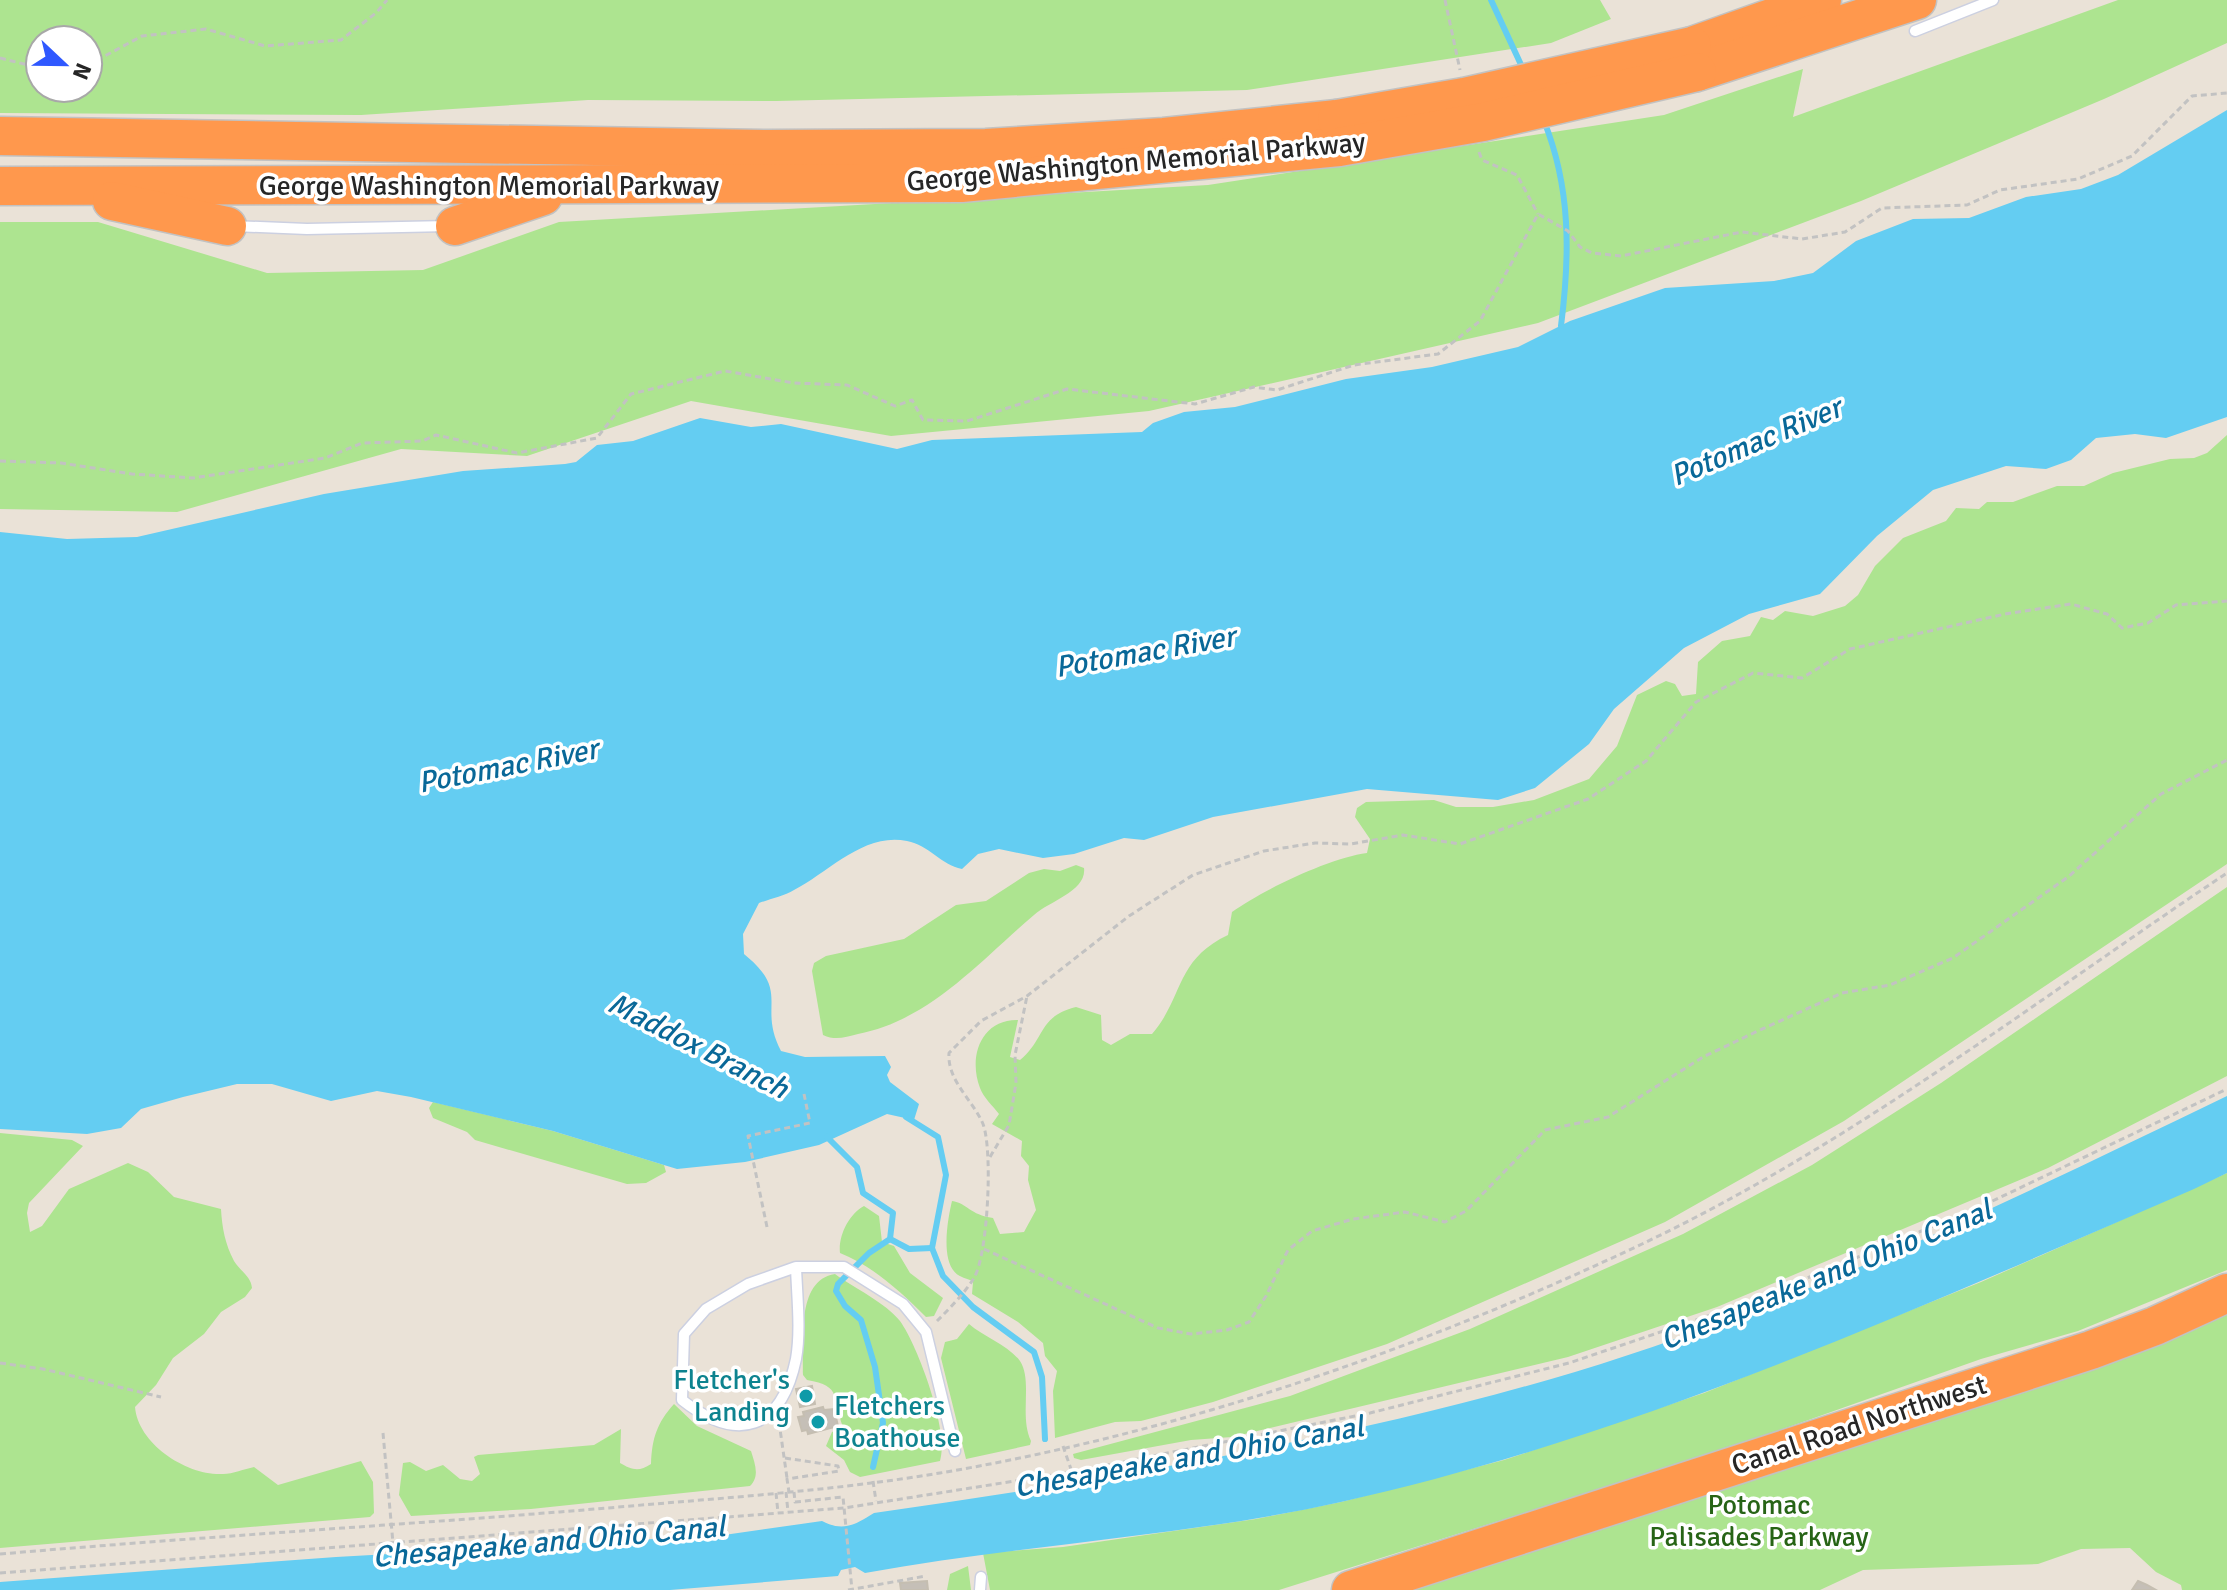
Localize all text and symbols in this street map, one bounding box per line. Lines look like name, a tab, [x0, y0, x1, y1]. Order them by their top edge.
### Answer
north arrow	[24, 24, 104, 104]
text: N	[67, 59, 97, 83]
street label: George Washington Memorial Parkway	[905, 125, 1367, 199]
street label: George Washington Memorial Parkway	[259, 169, 719, 203]
water label: Potomac River	[1665, 388, 1851, 495]
water label: Potomac River	[1052, 617, 1242, 686]
water label: Potomac River	[415, 730, 605, 802]
water label: Maddox Branch	[602, 985, 795, 1108]
water label: Chesapeake and Ohio Canal	[1655, 1191, 1999, 1358]
place label: Fletcher's Landing	[673, 1363, 790, 1429]
street label: Canal Road Northwest	[1727, 1368, 1991, 1482]
marker: Fletcher's Landing	[797, 1387, 815, 1405]
place label: Fletchers Boathouse	[834, 1389, 961, 1455]
water label: Chesapeake and Ohio Canal	[1011, 1408, 1369, 1506]
marker: Fletchers Boathouse	[809, 1413, 827, 1431]
park label: Potomac Palisades Parkway	[1649, 1488, 1869, 1554]
water label: Chesapeake and Ohio Canal	[371, 1508, 729, 1576]

